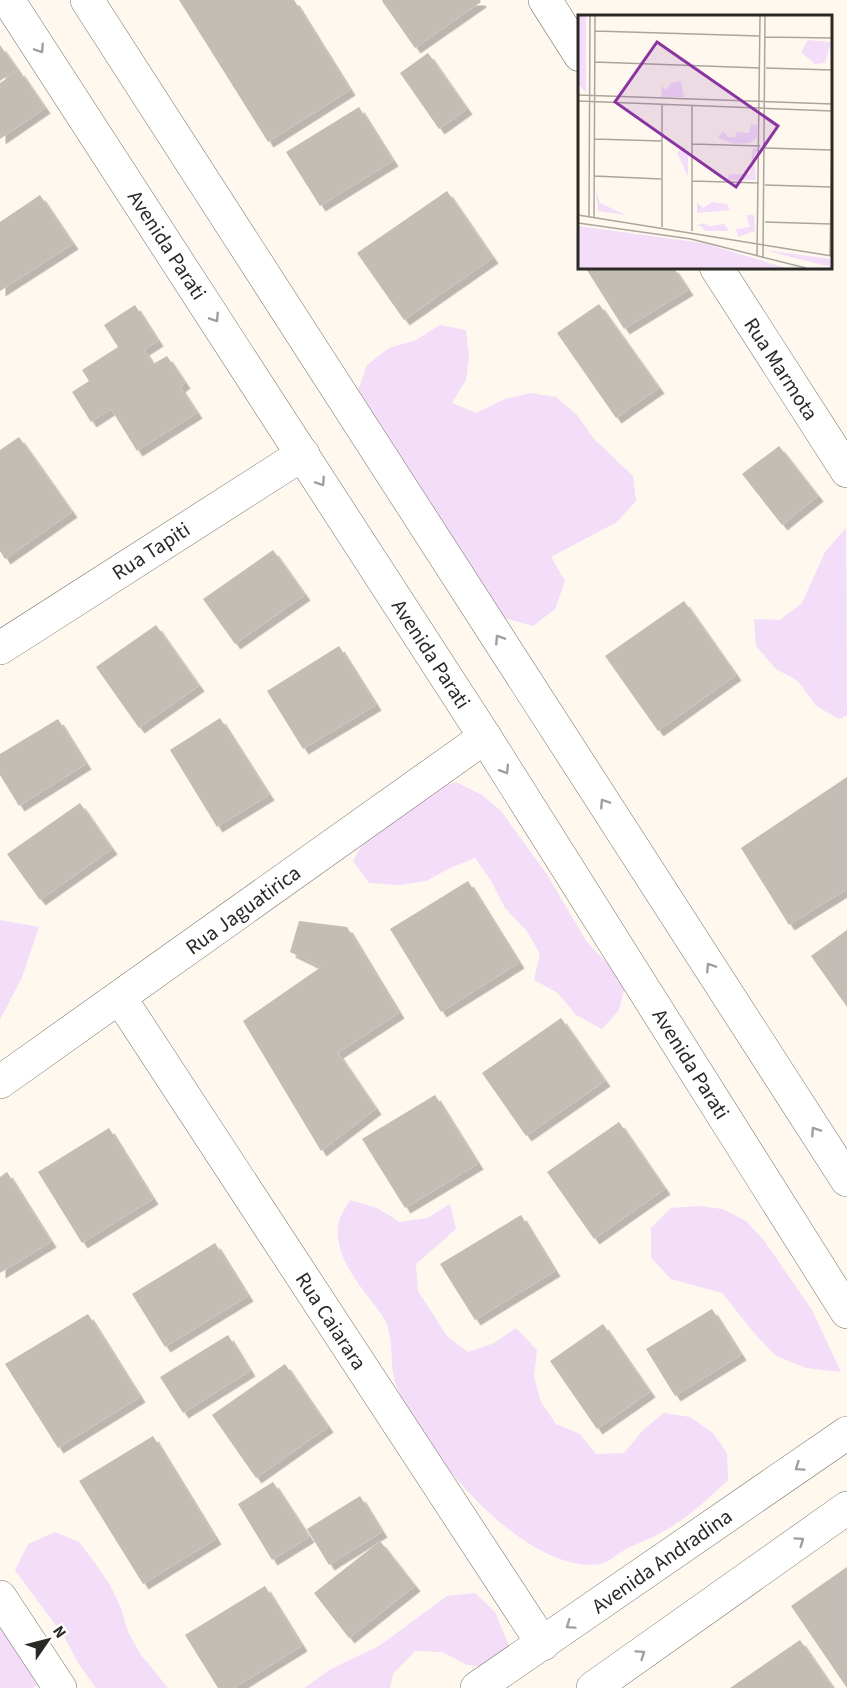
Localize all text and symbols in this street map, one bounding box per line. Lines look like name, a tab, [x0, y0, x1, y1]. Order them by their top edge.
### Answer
inset map	[578, 15, 832, 268]
one-way arrow	[33, 42, 44, 53]
street label: Avenida Parati	[120, 184, 214, 306]
one-way arrow	[207, 312, 219, 322]
street label: Rua Marmota	[737, 312, 825, 426]
one-way arrow	[314, 475, 325, 486]
street label: Rua Tapiti	[106, 515, 196, 587]
street label: Avenida Parati	[384, 593, 478, 715]
one-way arrow	[494, 635, 506, 645]
one-way arrow	[498, 764, 510, 774]
one-way arrow	[600, 799, 611, 810]
street label: Rua Jaguatirica	[179, 858, 307, 962]
one-way arrow	[705, 963, 717, 973]
street label: Avenida Parati	[645, 1003, 737, 1125]
one-way arrow	[812, 1126, 823, 1137]
street label: Rua Caiarara	[288, 1266, 374, 1376]
one-way arrow	[795, 1460, 806, 1471]
street label: Avenida Andradina	[586, 1501, 738, 1621]
one-way arrow	[793, 1537, 804, 1548]
north arrow	[18, 1610, 78, 1670]
one-way arrow	[565, 1618, 576, 1629]
text: N	[47, 1621, 72, 1643]
one-way arrow	[634, 1650, 645, 1661]

